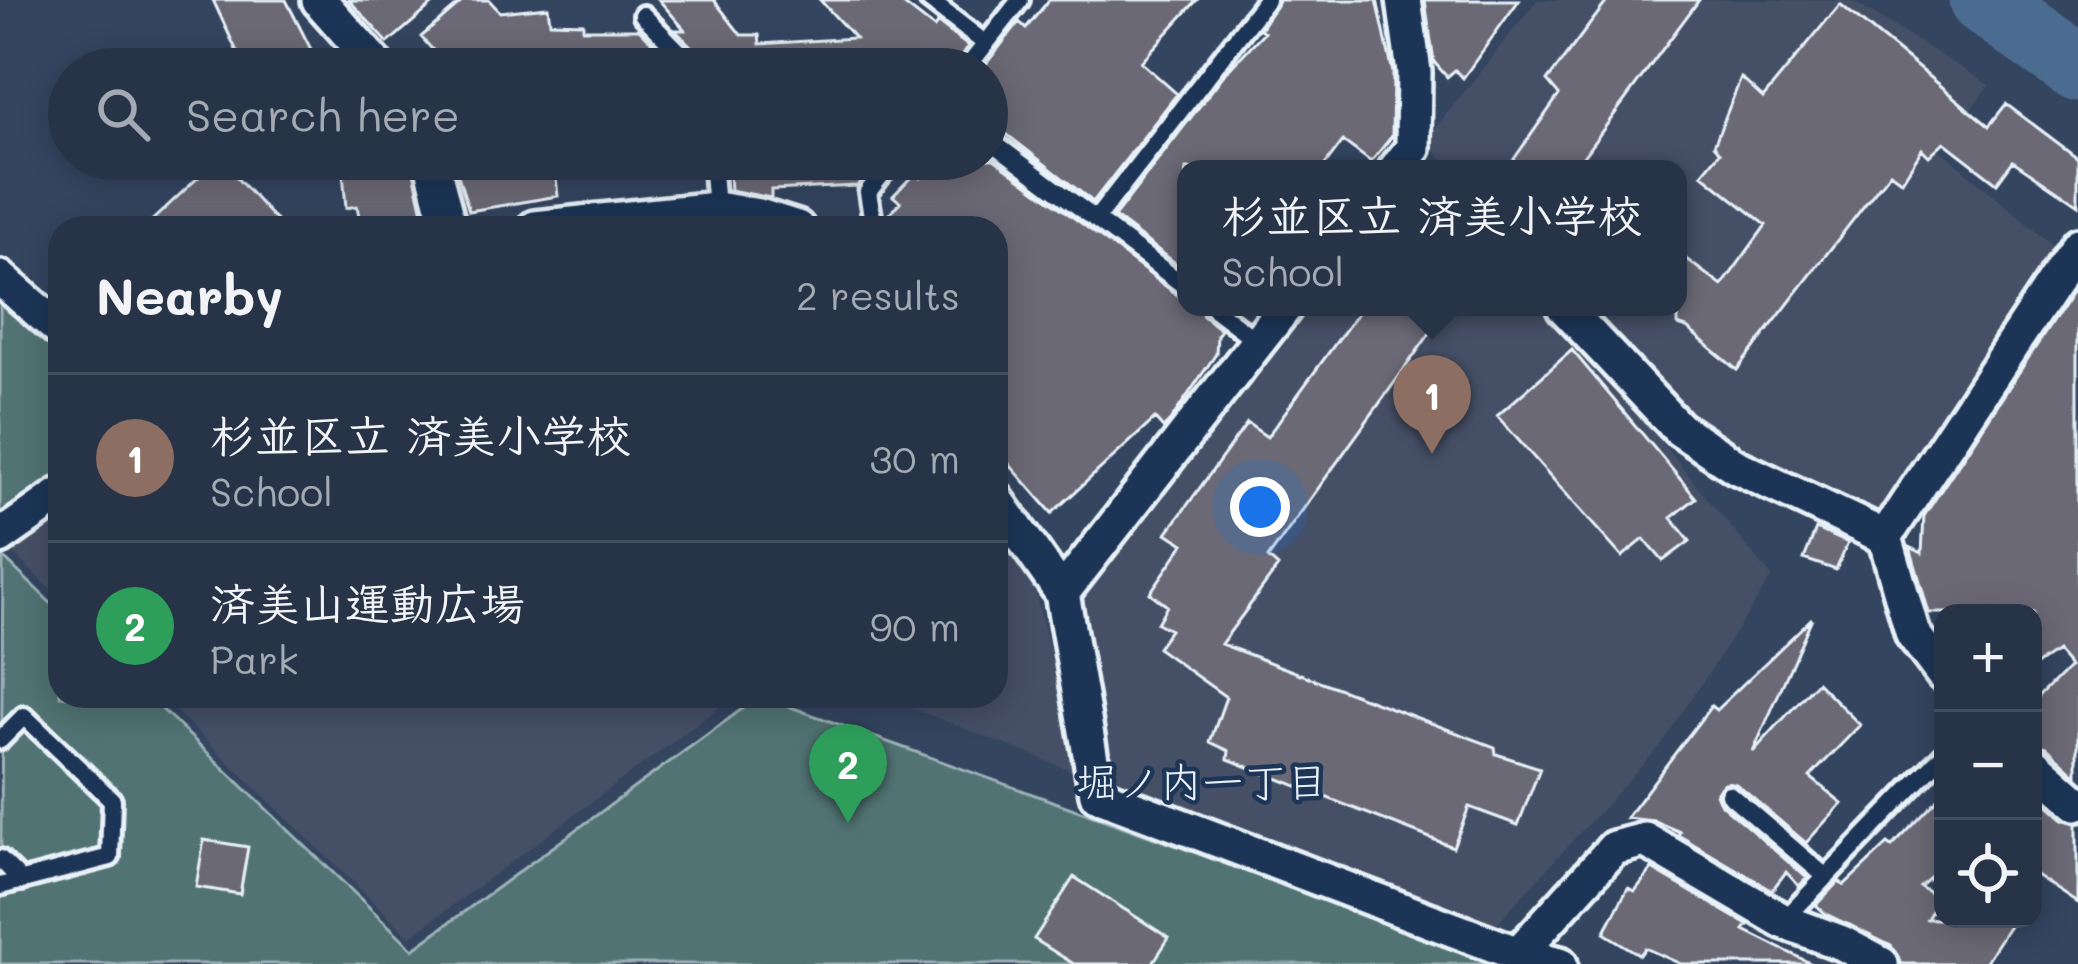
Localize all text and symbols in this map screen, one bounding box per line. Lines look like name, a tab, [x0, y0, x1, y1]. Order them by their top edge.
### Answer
search box	[48, 48, 1008, 180]
icon: search	[90, 81, 156, 147]
text: Search here	[186, 85, 460, 143]
popup	[1177, 160, 1687, 316]
text: 杉並区立 済美小学校	[1221, 185, 1643, 243]
text: School	[1221, 245, 1344, 296]
text: Nearby	[96, 261, 283, 328]
text: 2 results	[796, 269, 960, 320]
pin: 1	[1393, 355, 1471, 454]
text: 杉並区立 済美小学校	[210, 405, 631, 463]
text: 1	[126, 432, 144, 483]
text: 30 m	[870, 432, 960, 483]
text: School	[210, 465, 333, 516]
your location	[1230, 477, 1290, 537]
text: 済美山運動広場	[210, 573, 525, 631]
text: 2	[124, 600, 146, 651]
text: 90 m	[869, 600, 960, 651]
map controls	[1934, 604, 2042, 928]
button: +	[1934, 604, 2042, 712]
text: Park	[210, 633, 298, 684]
button: −	[1934, 712, 2042, 820]
pin: 2	[809, 724, 887, 823]
district label: 堀ノ内一丁目	[1076, 753, 1328, 808]
button: locate	[1934, 820, 2042, 928]

